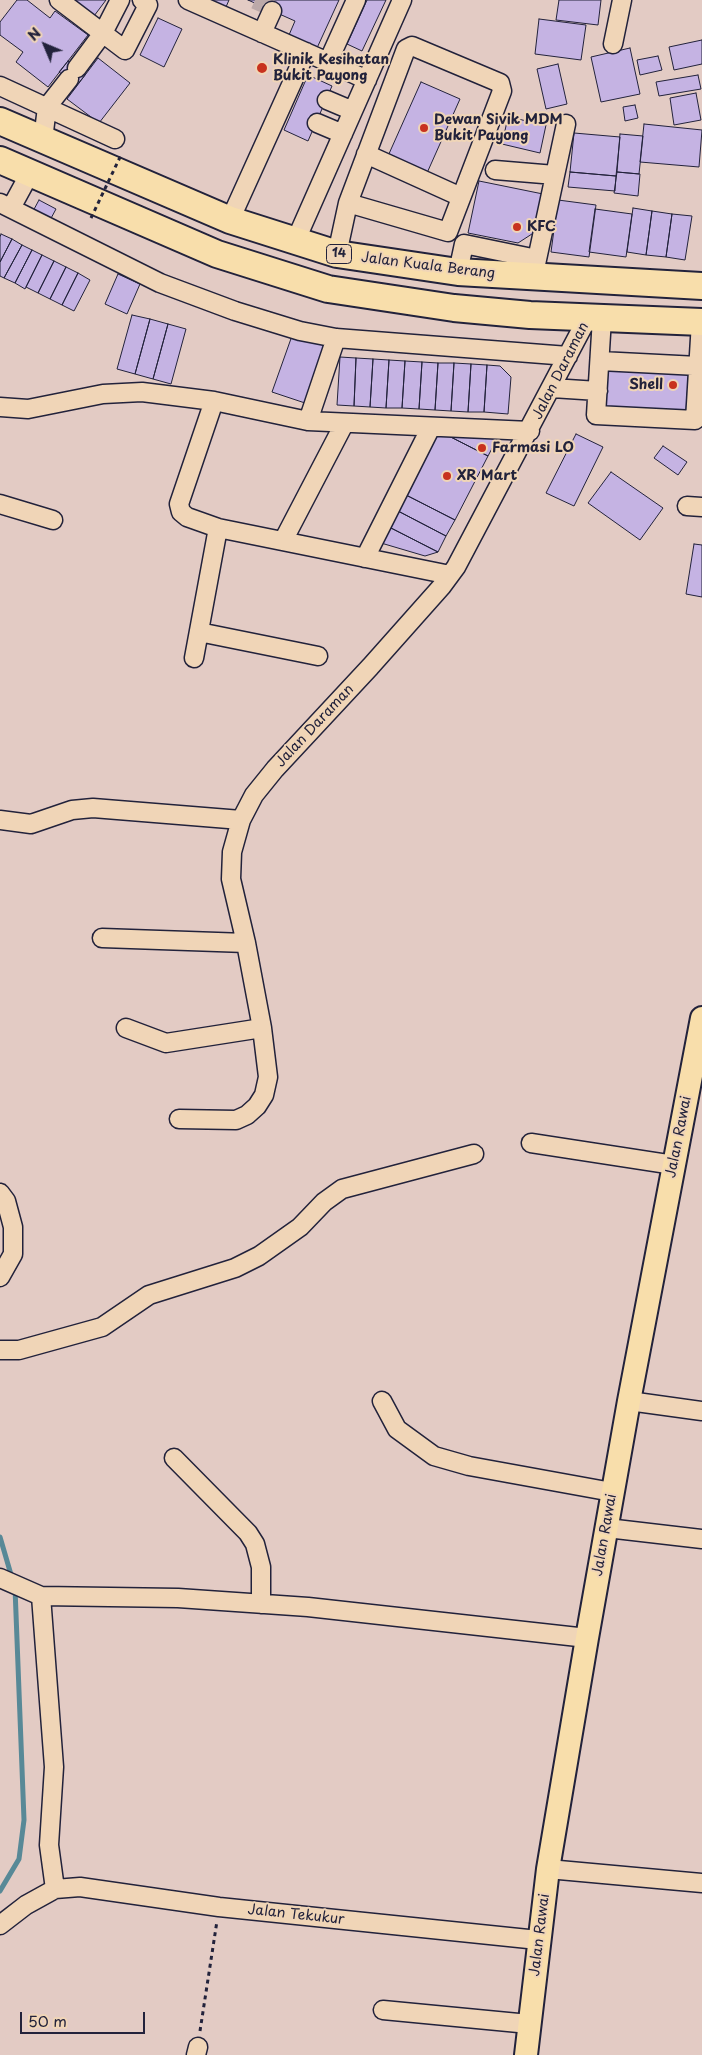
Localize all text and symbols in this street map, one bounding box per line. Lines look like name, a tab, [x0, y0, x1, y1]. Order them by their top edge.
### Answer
north arrow	[20, 20, 70, 70]
text: N	[23, 23, 45, 45]
place label: Klinik Kesihatan Bukit Payong	[273, 52, 389, 84]
marker: Klinik Kesihatan Bukit Payong	[255, 61, 269, 75]
place label: Dewan Sivik MDM Bukit Payong	[434, 112, 563, 144]
marker: Dewan Sivik MDM Bukit Payong	[418, 122, 430, 134]
place label: KFC	[527, 219, 556, 235]
marker: KFC	[511, 221, 523, 233]
road number: 14	[326, 244, 352, 264]
street label: Jalan Kuala Berang	[360, 249, 496, 283]
street label: Jalan Daraman	[529, 320, 593, 422]
place label: Shell	[629, 377, 663, 393]
marker: Shell	[667, 379, 679, 391]
place label: Farmasi LO	[492, 440, 574, 456]
marker: Farmasi LO	[476, 442, 488, 454]
place label: XR Mart	[457, 468, 517, 484]
marker: XR Mart	[441, 470, 453, 482]
street label: Jalan Daraman	[272, 681, 358, 771]
street label: Jalan Rawai	[663, 1095, 695, 1179]
street label: Jalan Rawai	[589, 1493, 621, 1577]
street label: Jalan Rawai	[527, 1893, 553, 1977]
street label: Jalan Tekukur	[247, 1902, 345, 1928]
scale bar	[22, 2002, 148, 2034]
text: 50 m	[28, 2009, 67, 2032]

